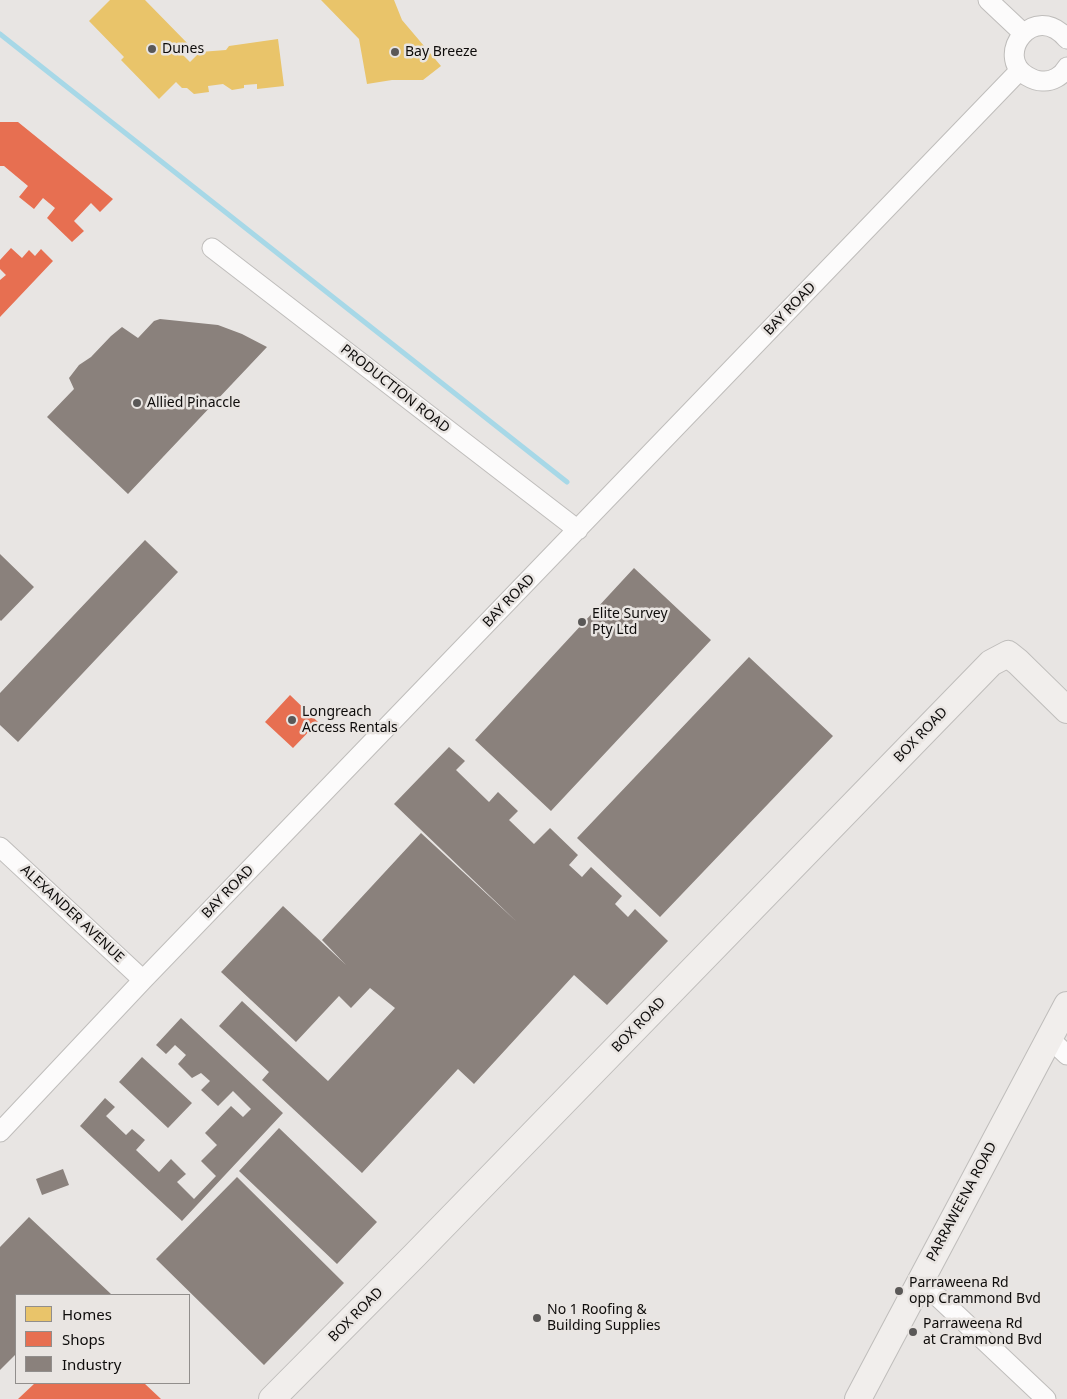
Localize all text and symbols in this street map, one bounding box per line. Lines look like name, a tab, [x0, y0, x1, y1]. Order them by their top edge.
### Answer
place label: Dunes	[162, 41, 204, 57]
marker: Dunes	[146, 43, 158, 55]
place label: Bay Breeze	[405, 44, 477, 60]
marker: Bay Breeze	[389, 46, 401, 58]
street label: BAY ROAD	[761, 279, 819, 339]
street label: PRODUCTION ROAD	[337, 341, 453, 437]
place label: Allied Pinaccle	[147, 395, 240, 411]
marker: Allied Pinaccle	[131, 397, 143, 409]
street label: BAY ROAD	[480, 571, 538, 631]
place label: Elite Survey Pty Ltd	[592, 606, 668, 638]
marker: Elite Survey Pty Ltd	[576, 616, 588, 628]
place label: Longreach Access Rentals	[302, 704, 398, 736]
street label: BOX ROAD	[891, 704, 951, 766]
marker: Longreach Access Rentals	[286, 714, 298, 726]
street label: ALEXANDER AVENUE	[17, 862, 127, 966]
street label: BAY ROAD	[199, 862, 257, 922]
street label: BOX ROAD	[609, 994, 669, 1056]
street label: PARRAWEENA ROAD	[923, 1139, 1001, 1265]
place label: Parraweena Rd opp Crammond Bvd	[909, 1275, 1041, 1308]
street label: BOX ROAD	[325, 1284, 387, 1346]
marker: Parraweena Rd opp Crammond Bvd	[893, 1285, 905, 1297]
legend	[15, 1294, 190, 1384]
place label: No 1 Roofing & Building Supplies	[547, 1302, 660, 1334]
text: Homes	[62, 1304, 112, 1324]
marker: No 1 Roofing & Building Supplies	[531, 1312, 543, 1324]
place label: Parraweena Rd at Crammond Bvd	[923, 1316, 1042, 1348]
marker: Parraweena Rd at Crammond Bvd	[907, 1326, 919, 1338]
text: Shops	[62, 1329, 105, 1349]
text: Industry	[62, 1354, 121, 1374]

